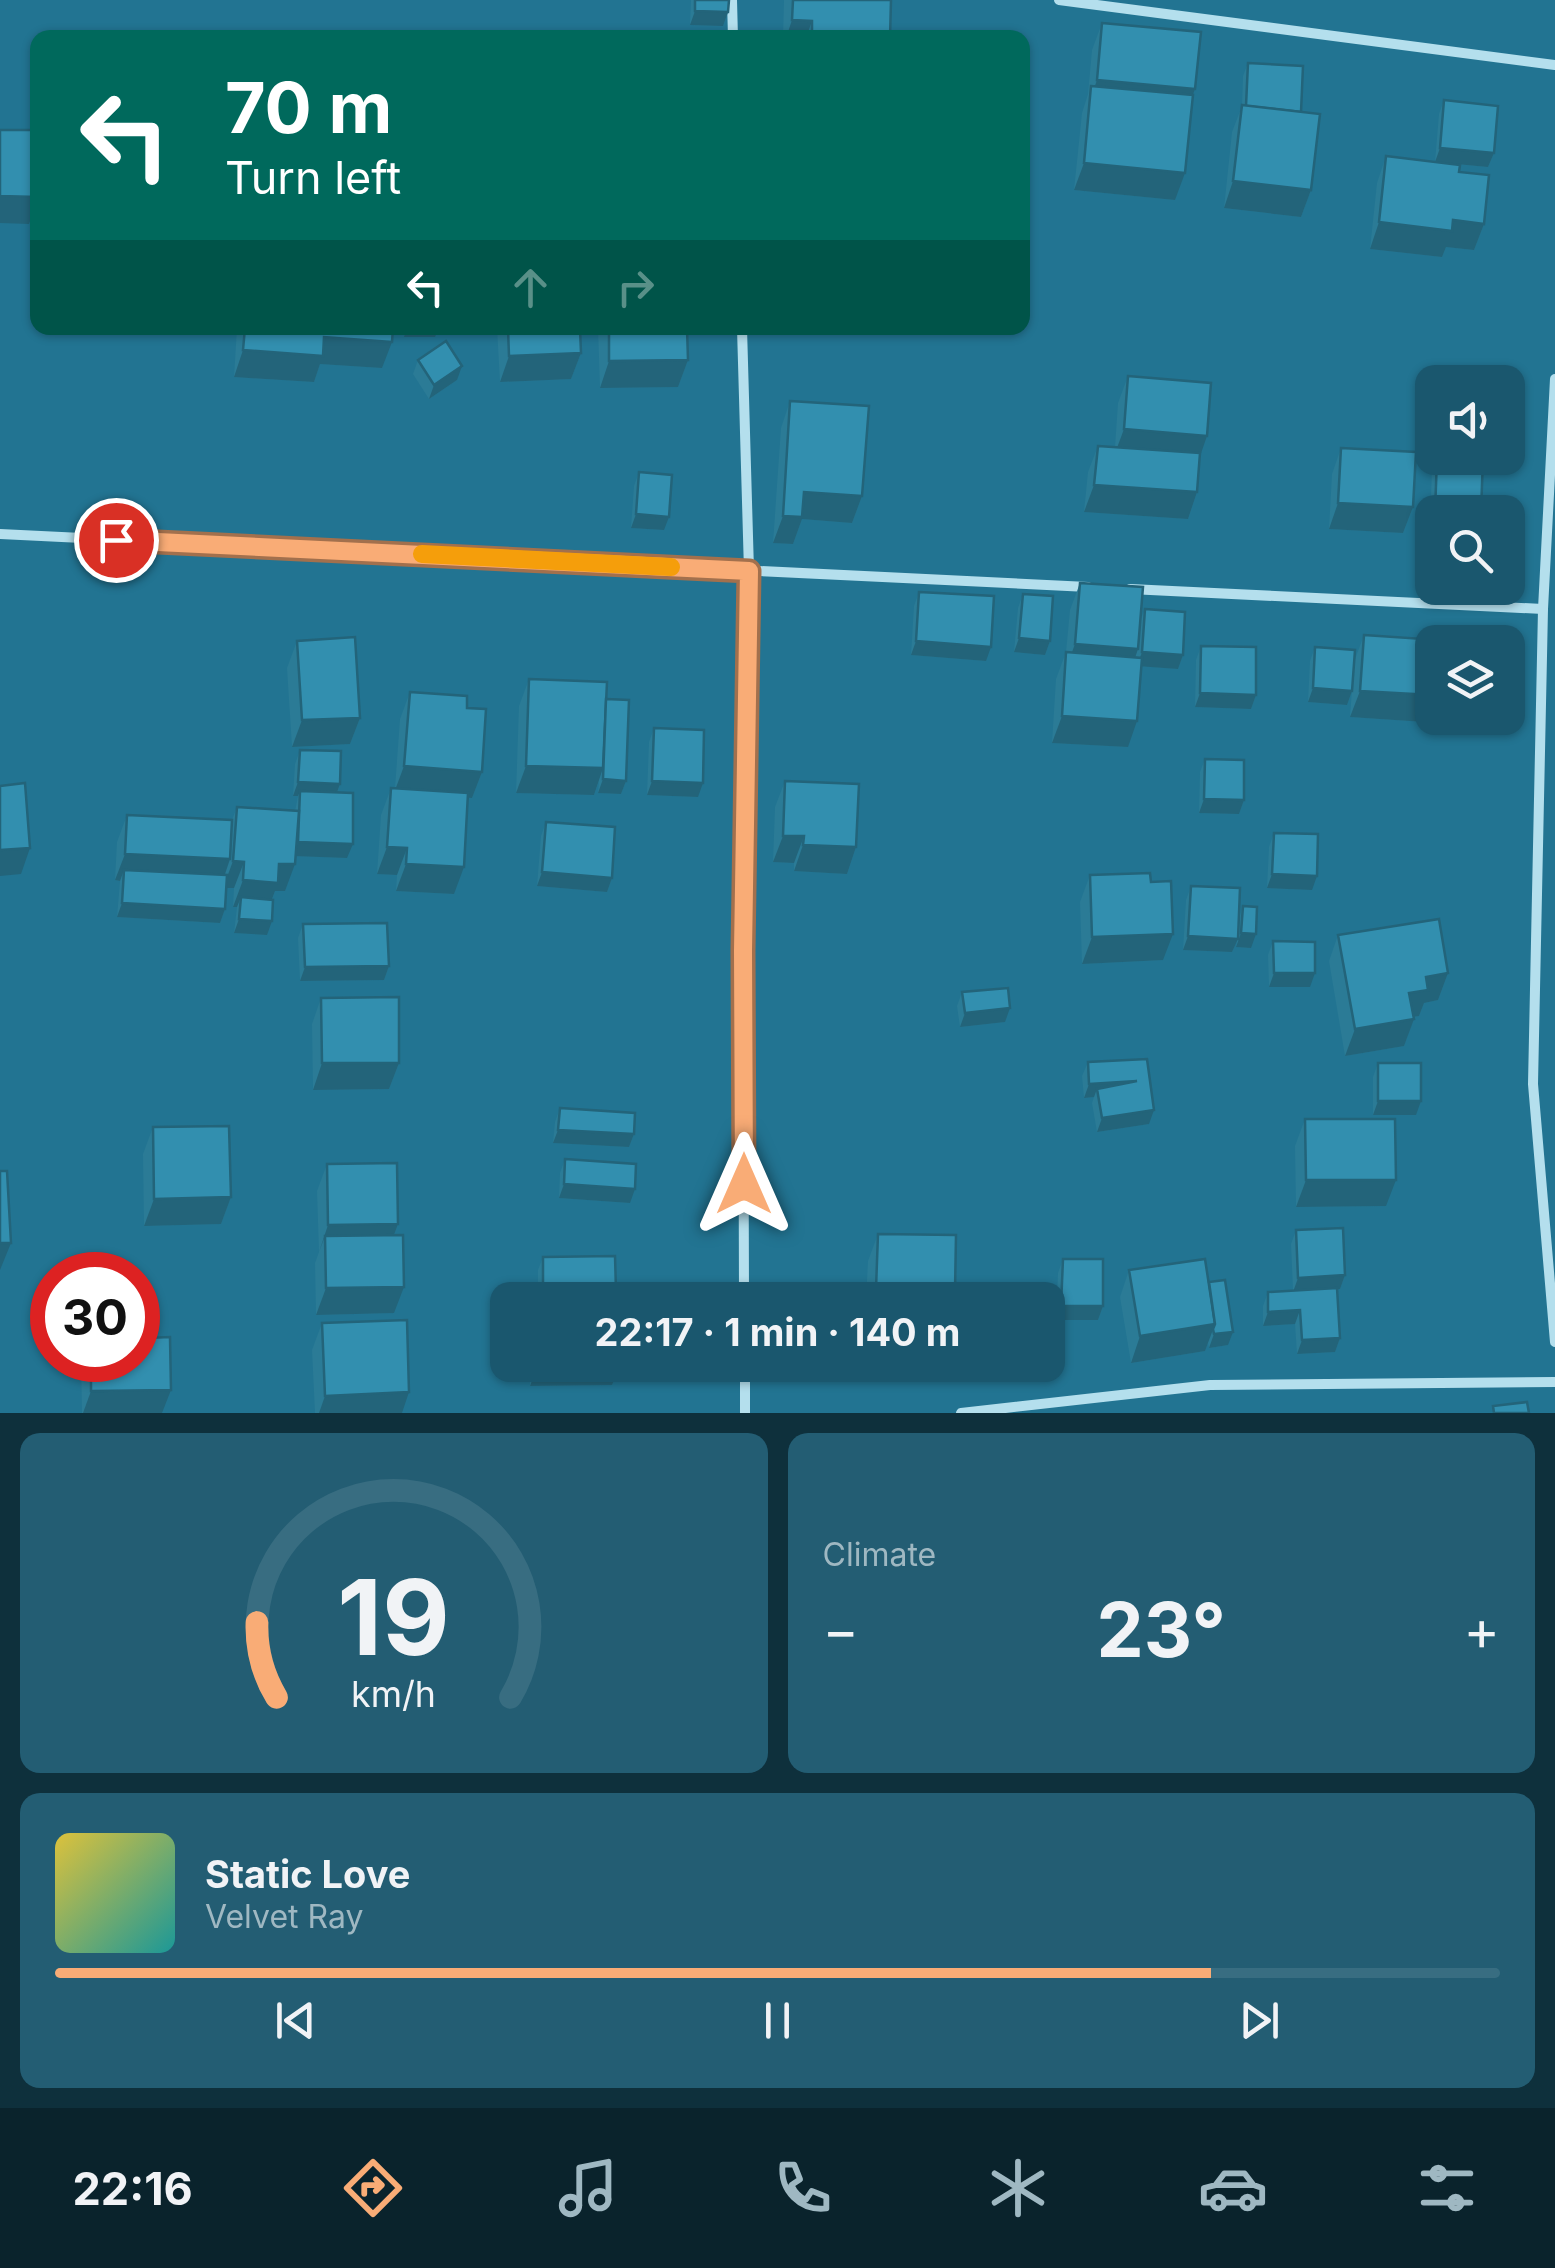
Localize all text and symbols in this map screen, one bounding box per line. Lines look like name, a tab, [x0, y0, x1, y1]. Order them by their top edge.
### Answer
text: 70 m	[225, 65, 392, 150]
icon: left	[60, 70, 190, 200]
text: Turn left	[225, 150, 401, 205]
icon: left	[398, 260, 453, 315]
icon: ahead	[503, 260, 558, 315]
icon: right	[608, 260, 663, 315]
map controls	[1415, 365, 1525, 735]
button: sound	[1415, 365, 1525, 475]
button: search	[1415, 495, 1525, 605]
pin	[74, 498, 159, 583]
icon: arrive	[89, 513, 144, 568]
button: layers	[1415, 625, 1525, 735]
position arrow	[692, 1132, 796, 1236]
speed limit sign: 30	[30, 1252, 160, 1382]
text: 22:17 · 1 min · 140 m	[595, 1309, 960, 1355]
text: Climate	[823, 1535, 936, 1574]
text: 19	[338, 1554, 450, 1680]
text: 23°	[1096, 1584, 1226, 1675]
text: −	[823, 1597, 859, 1663]
text: +	[1464, 1597, 1500, 1663]
text: km/h	[351, 1672, 436, 1716]
text: Static Love	[205, 1851, 410, 1897]
text: Velvet Ray	[205, 1897, 363, 1936]
icon: previous	[268, 1993, 323, 2048]
icon: pause	[750, 1993, 805, 2048]
icon: next	[1232, 1993, 1287, 2048]
icon: directions	[338, 2153, 408, 2223]
icon: music	[553, 2153, 623, 2223]
icon: phone	[768, 2153, 838, 2223]
icon: climate	[983, 2153, 1053, 2223]
icon: car	[1198, 2153, 1268, 2223]
icon: filters	[1412, 2153, 1482, 2223]
text: 22:16	[72, 2161, 193, 2216]

